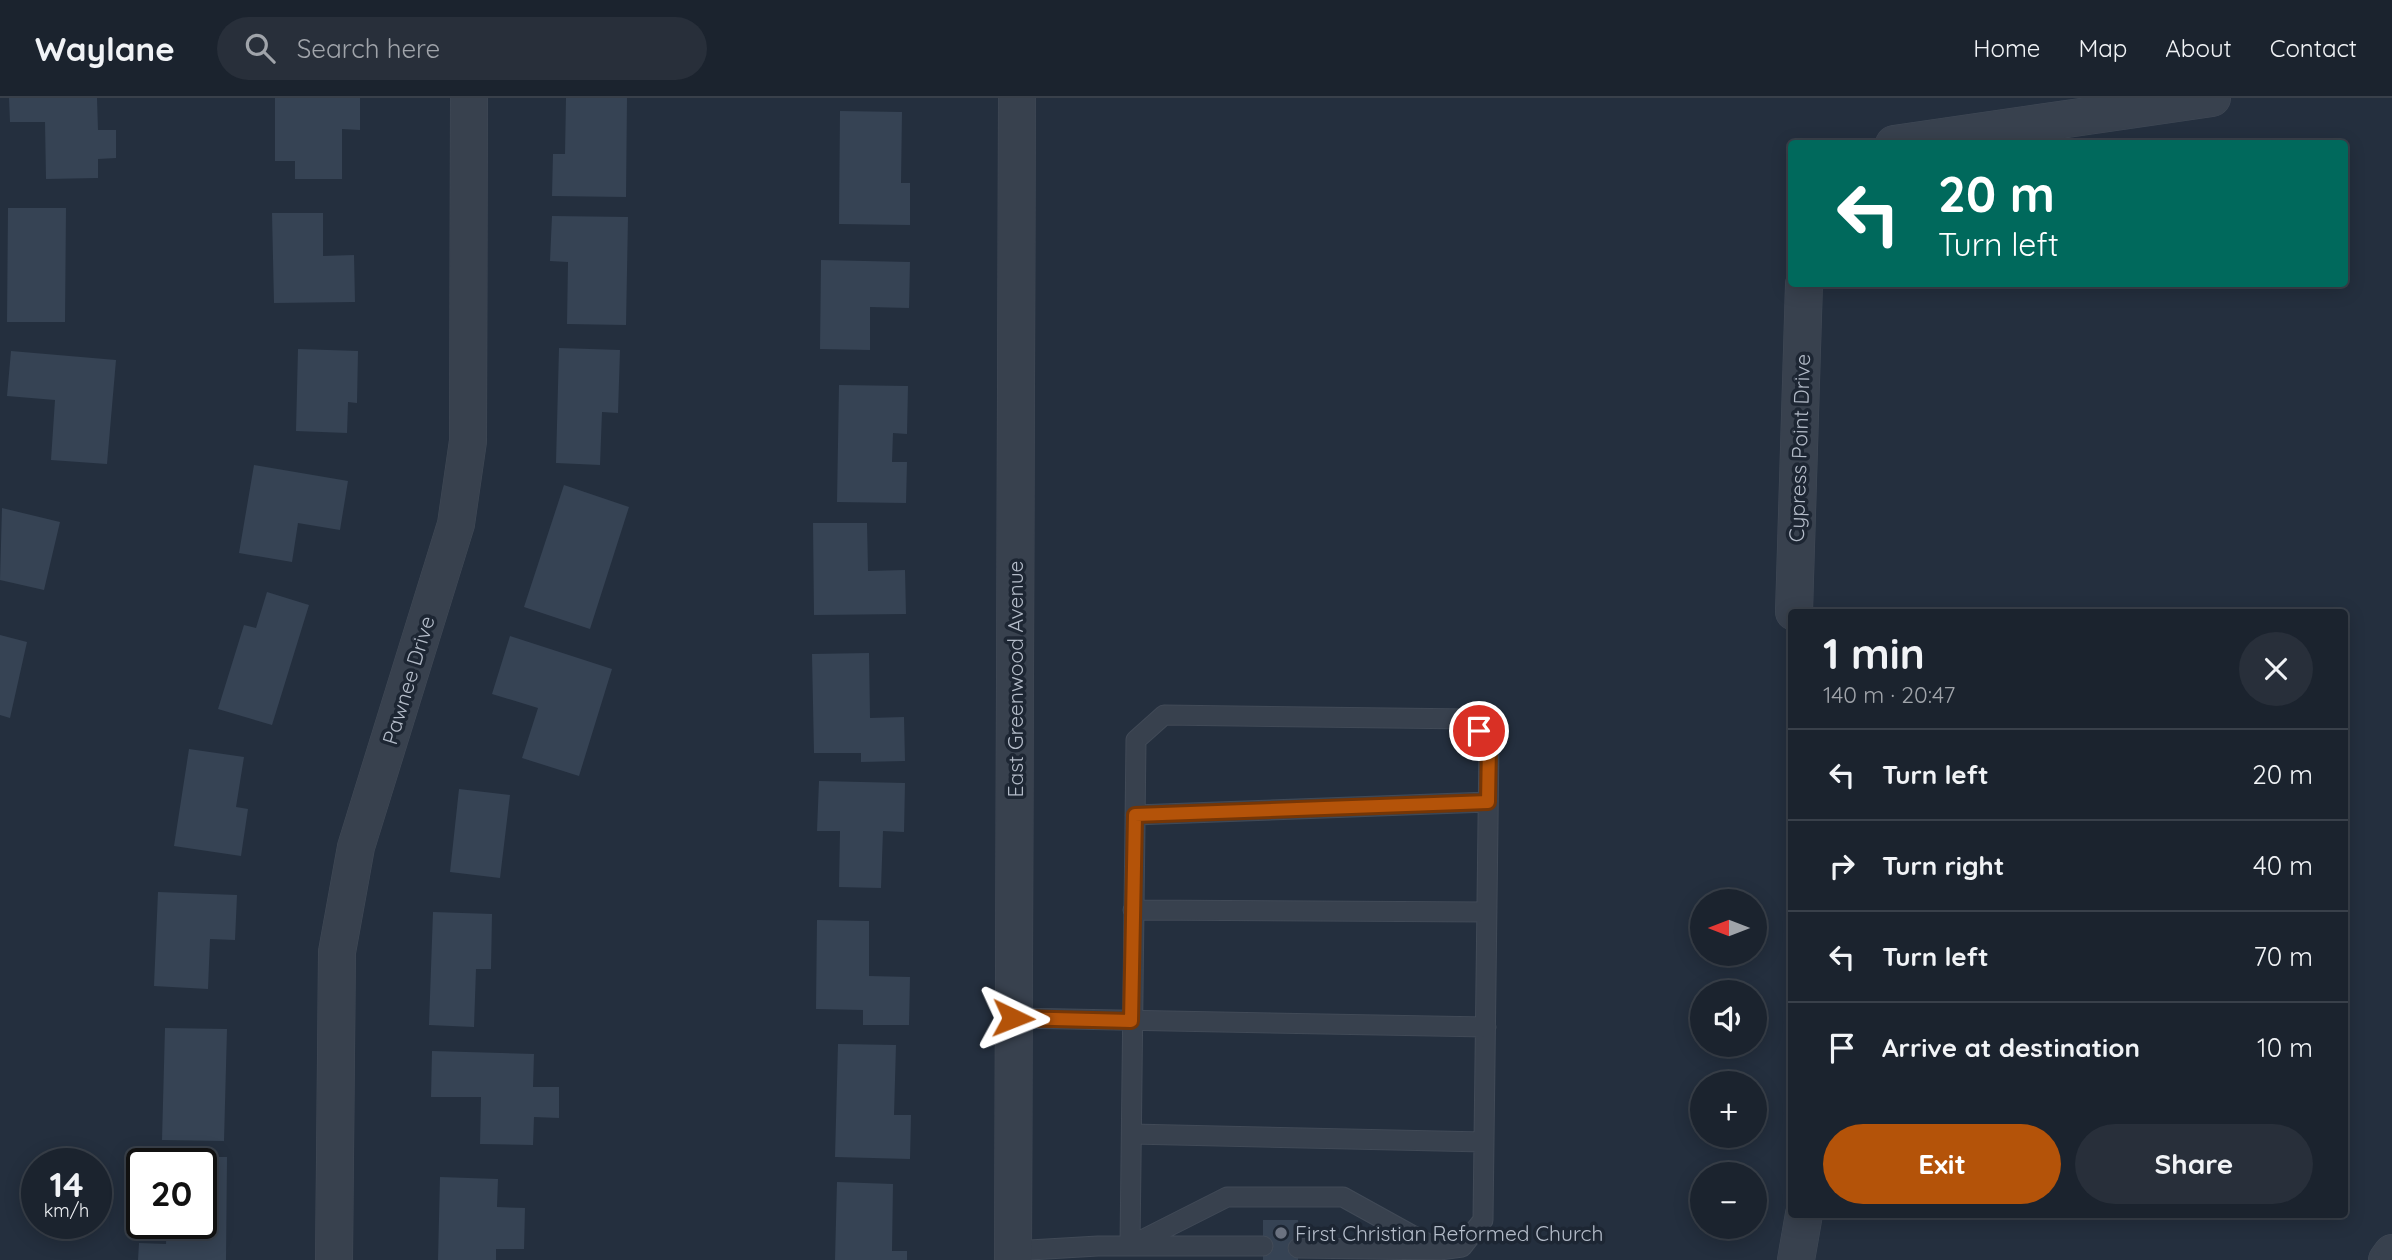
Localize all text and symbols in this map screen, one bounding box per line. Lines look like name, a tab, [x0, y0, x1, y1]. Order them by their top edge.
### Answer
search box	[217, 17, 707, 80]
text: Waylane	[35, 28, 175, 69]
icon: search	[241, 29, 279, 67]
text: Search here	[297, 32, 440, 65]
text: Home	[1973, 33, 2040, 63]
text: Map	[2078, 33, 2127, 63]
text: About	[2165, 33, 2232, 63]
text: Contact	[2270, 33, 2357, 63]
text: 20 m	[1938, 163, 2055, 224]
icon: left	[1823, 168, 1914, 259]
text: Turn left	[1938, 224, 2059, 264]
street label: Cypress Point Drive	[1783, 353, 1815, 543]
street label: East Greenwood Avenue	[1002, 561, 1028, 797]
street label: Pawnee Drive	[376, 613, 440, 747]
text: 1 min	[1823, 627, 1925, 680]
button: close	[2239, 632, 2313, 706]
text: 140 m · 20:47	[1823, 680, 1955, 709]
pin	[1449, 701, 1509, 761]
icon: arrive	[1460, 712, 1498, 750]
icon: left	[1823, 756, 1861, 794]
text: Turn left	[1882, 758, 1989, 791]
text: 20 m	[2252, 758, 2313, 791]
icon: right	[1823, 847, 1861, 885]
text: Turn right	[1882, 849, 2004, 882]
text: 40 m	[2253, 849, 2313, 882]
north arrow	[1690, 889, 1768, 966]
map controls	[1690, 889, 1767, 1239]
icon: left	[1823, 938, 1861, 976]
text: Turn left	[1882, 940, 1989, 973]
text: 70 m	[2253, 940, 2313, 973]
button: sound	[1690, 980, 1767, 1057]
position arrow	[976, 981, 1050, 1055]
icon: arrive	[1823, 1029, 1861, 1067]
text: Arrive at destination	[1882, 1031, 2140, 1064]
text: 10 m	[2257, 1031, 2313, 1064]
button: +	[1690, 1071, 1767, 1148]
button: Exit	[1823, 1124, 2061, 1204]
button: Share	[2075, 1124, 2313, 1204]
speed limit sign: 20	[126, 1148, 217, 1239]
text: 14	[49, 1162, 84, 1206]
button: −	[1690, 1162, 1767, 1239]
text: km/h	[44, 1199, 89, 1222]
place label: First Christian Reformed Church	[1295, 1220, 1603, 1246]
marker: First Christian Reformed Church	[1273, 1225, 1289, 1241]

